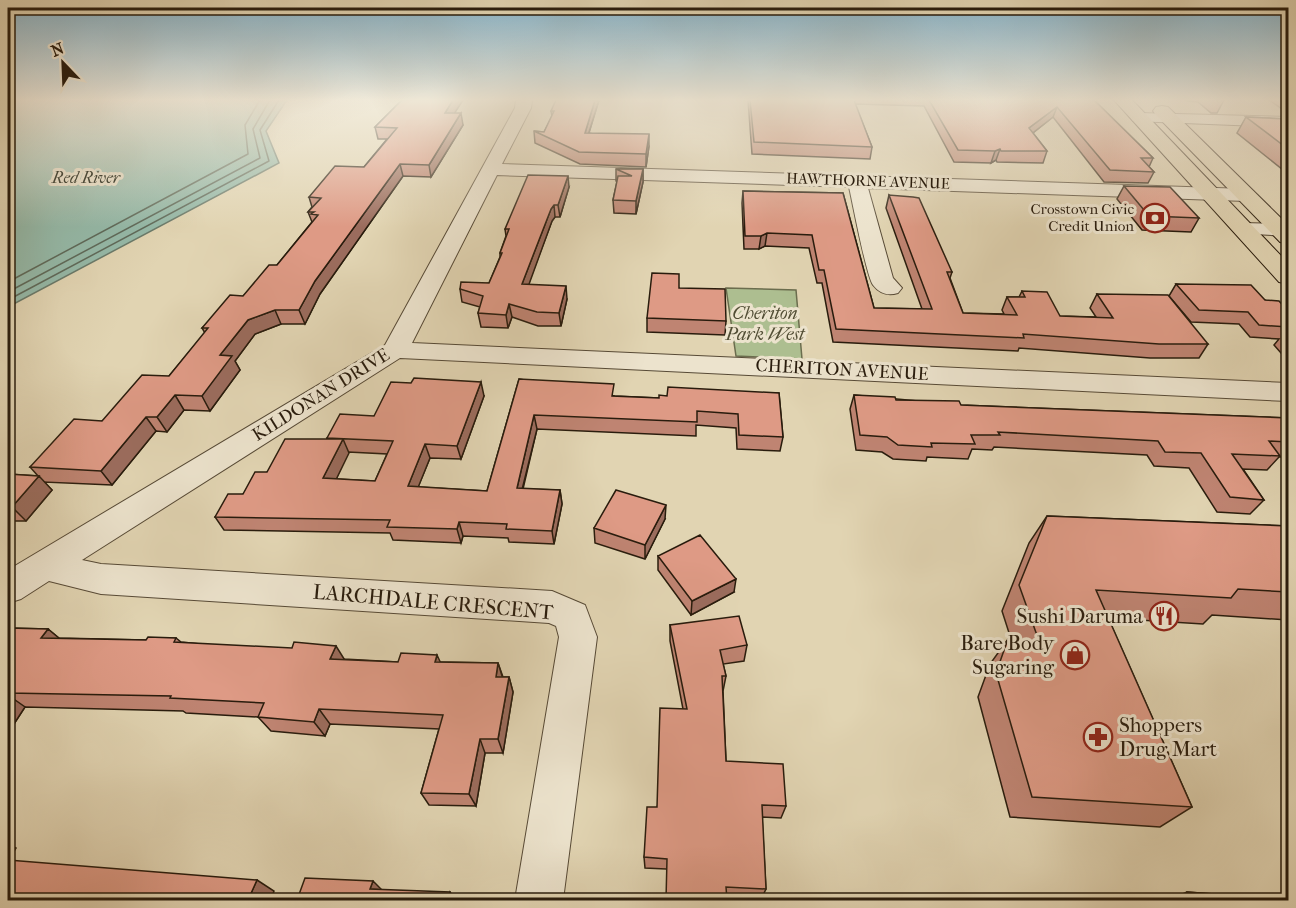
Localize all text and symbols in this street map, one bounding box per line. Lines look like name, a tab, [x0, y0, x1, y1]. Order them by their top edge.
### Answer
north arrow	[33, 33, 93, 93]
text: N	[48, 38, 67, 61]
water label: Red River	[51, 168, 122, 187]
street label: HAWTHORNE AVENUE	[786, 169, 950, 193]
place label: Crosstown Civic Credit Union	[1031, 200, 1134, 235]
bank icon: Crosstown Civic Credit Union	[1139, 202, 1171, 234]
park label: Cheriton Park West	[725, 303, 806, 345]
street label: KILDONAN DRIVE	[249, 344, 393, 446]
street label: CHERITON AVENUE	[755, 355, 929, 385]
street label: LARCHDALE CRESCENT	[312, 580, 555, 625]
restaurant icon: Sushi Daruma	[1148, 600, 1180, 632]
place label: Sushi Daruma	[1016, 604, 1143, 628]
place label: Bare Body Sugaring	[960, 631, 1055, 679]
shop icon: Bare Body Sugaring	[1059, 639, 1091, 671]
place label: Shoppers Drug Mart	[1119, 713, 1218, 761]
pharmacy icon: Shoppers Drug Mart	[1082, 721, 1114, 753]

